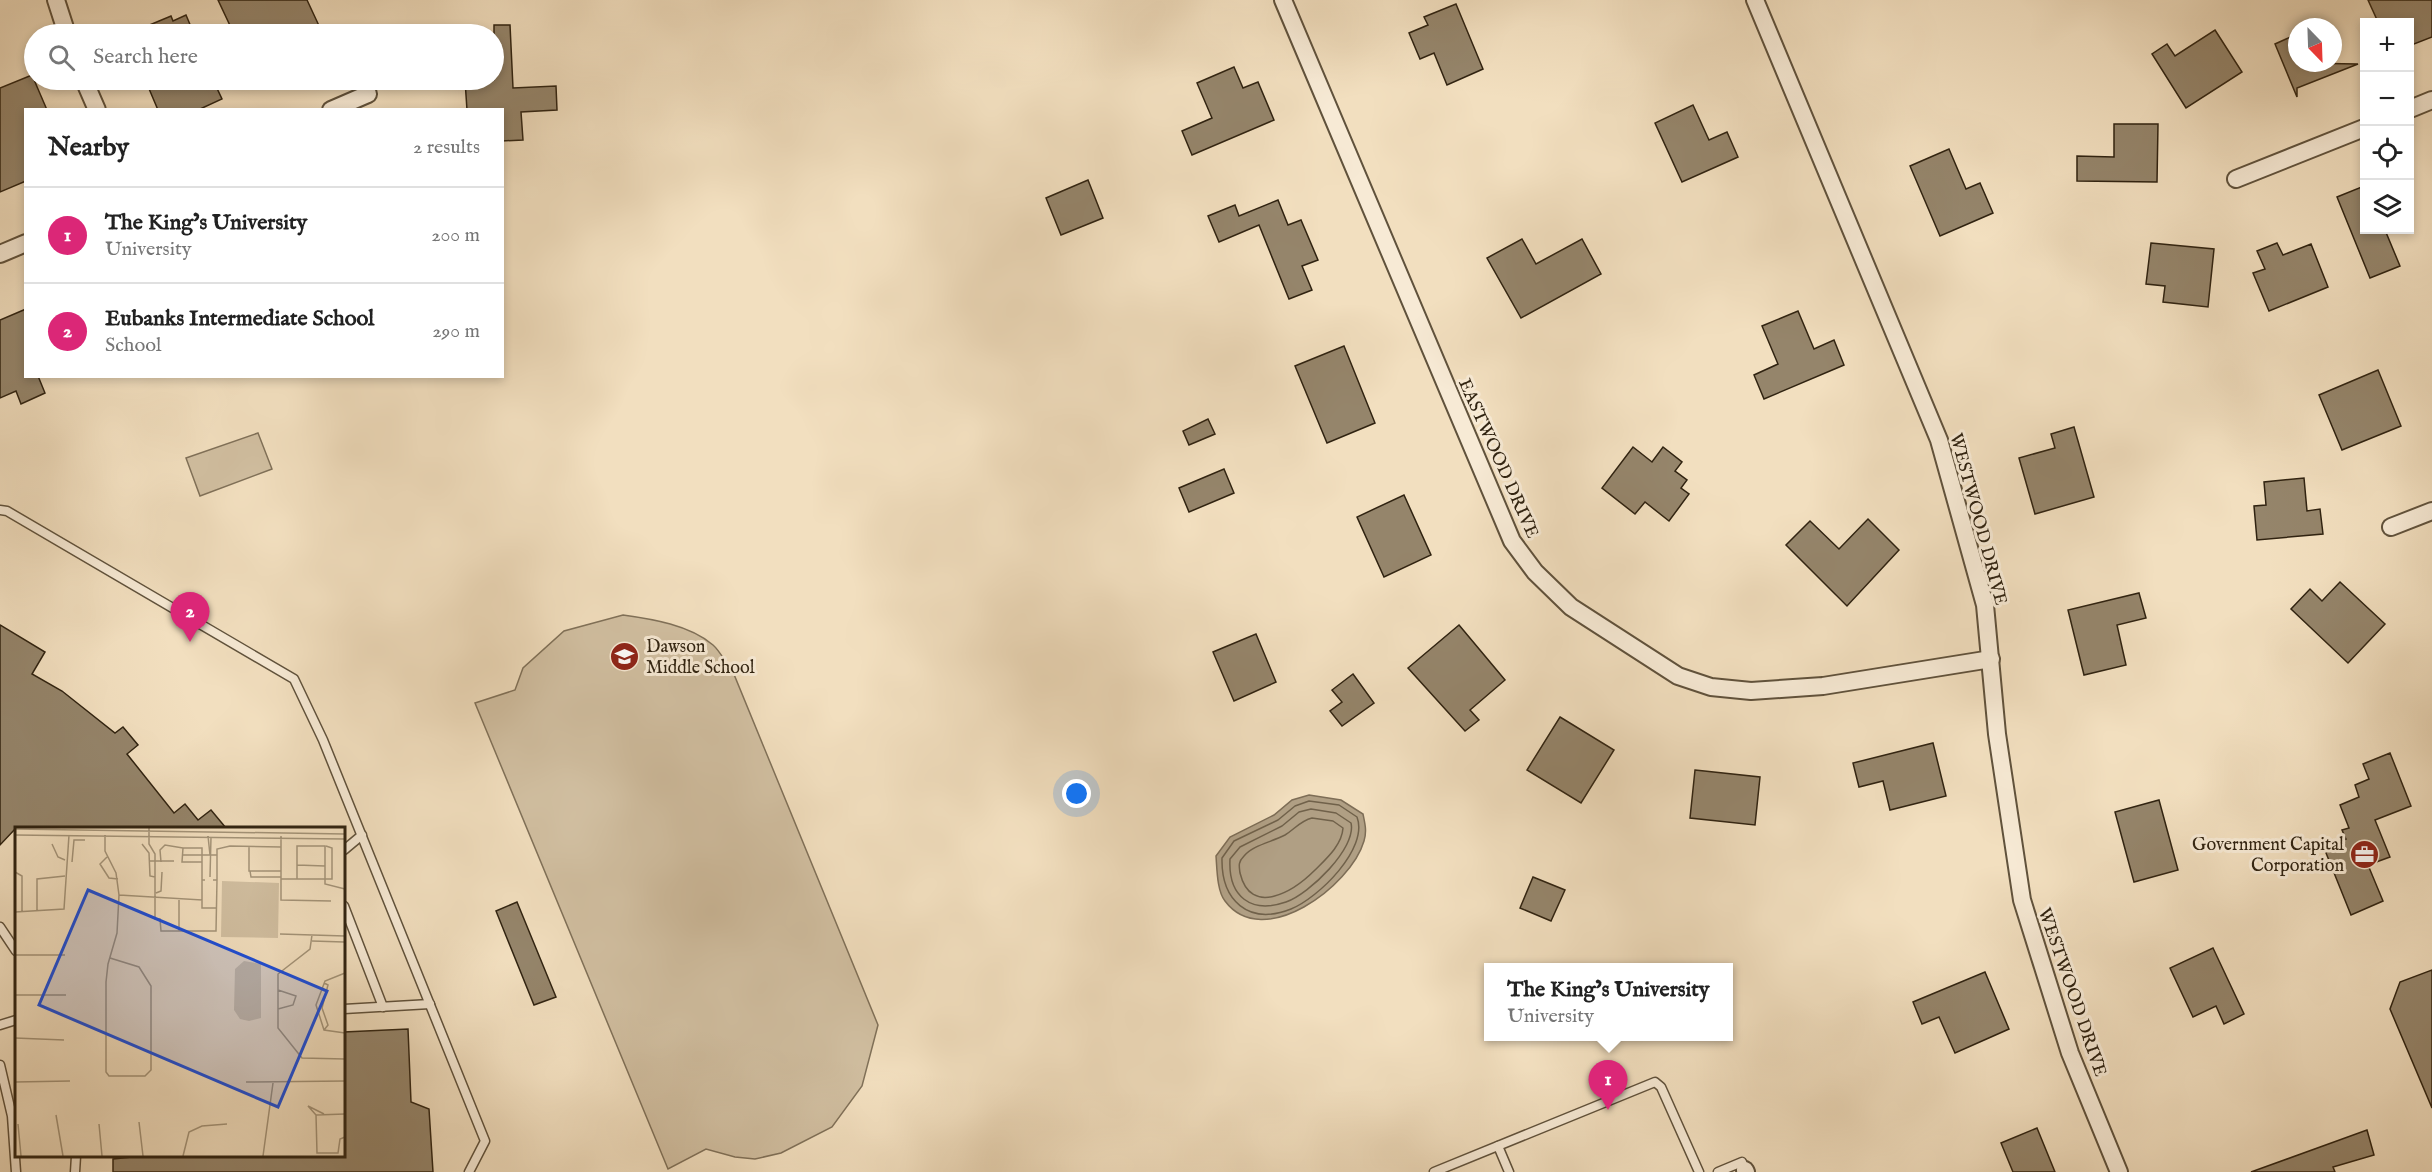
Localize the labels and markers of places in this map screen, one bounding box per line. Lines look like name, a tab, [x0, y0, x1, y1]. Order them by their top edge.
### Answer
pin: 2	[170, 592, 210, 642]
place label: Dawson Middle School	[646, 636, 755, 680]
school or university icon: Dawson Middle School	[609, 640, 641, 672]
place label: Government Capital Corporation	[2192, 834, 2344, 878]
office icon: Government Capital Corporation	[2349, 838, 2381, 870]
pin: 1	[1588, 1060, 1628, 1110]

